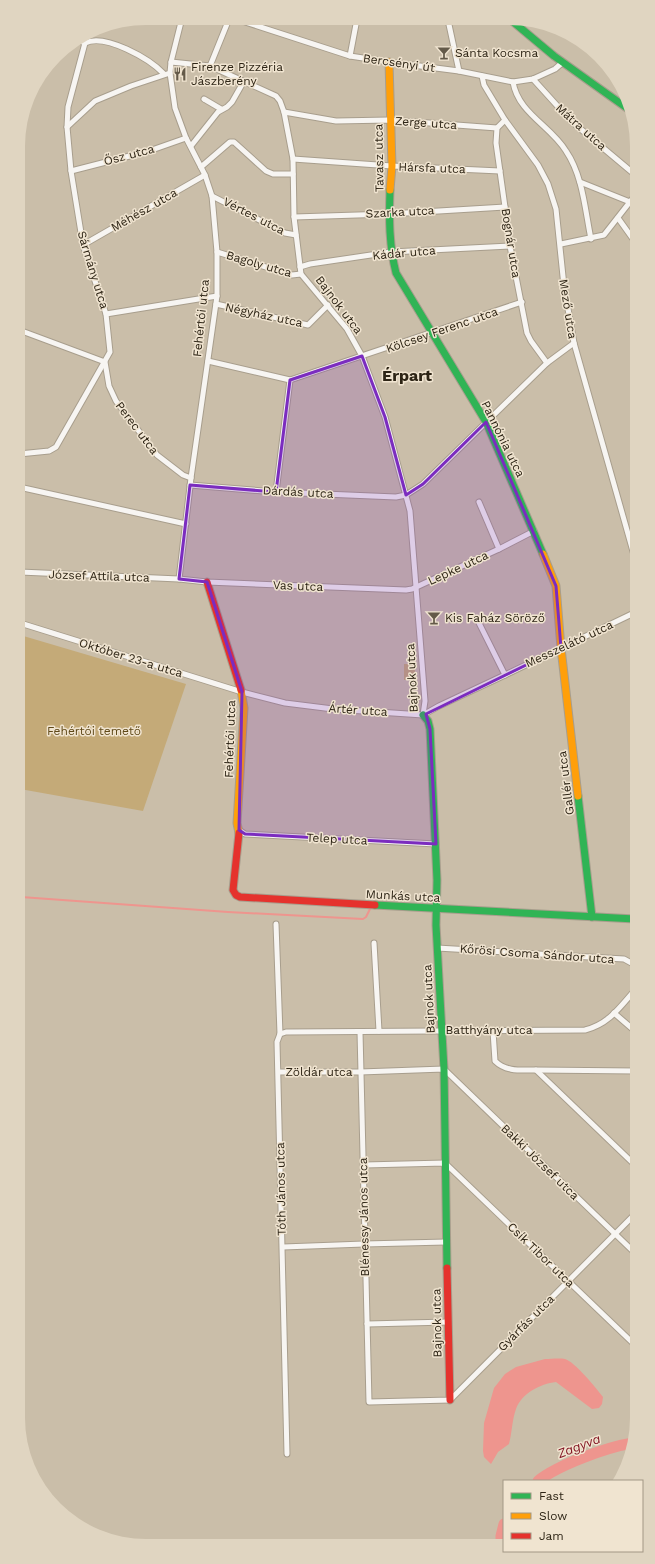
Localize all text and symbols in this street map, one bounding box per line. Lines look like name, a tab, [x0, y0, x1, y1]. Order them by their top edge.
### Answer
bar icon: Sánta Kocsma	[436, 45, 452, 61]
place label: Sánta Kocsma	[455, 46, 538, 60]
street label: Bercsényi út	[362, 51, 436, 75]
place label: Firenze Pizzéria Jászberény	[191, 60, 283, 88]
restaurant icon: Firenze Pizzéria Jászberény	[172, 66, 188, 82]
street label: Mátra utca	[553, 101, 609, 153]
street label: Zerge utca	[395, 114, 458, 132]
street label: Tavasz utca	[371, 124, 387, 192]
street label: Ősz utca	[102, 141, 156, 168]
street label: Hársfa utca	[398, 160, 466, 176]
street label: Méhész utca	[108, 185, 180, 235]
street label: Vértes utca	[221, 195, 287, 238]
street label: Szarka utca	[365, 203, 435, 221]
street label: Bognár utca	[499, 207, 523, 279]
street label: Sármány utca	[75, 229, 112, 311]
street label: Kádár utca	[372, 243, 436, 263]
street label: Bagoly utca	[225, 248, 294, 280]
street label: Bajnok utca	[313, 273, 365, 337]
street label: Fehértói utca	[190, 278, 212, 357]
street label: Mező utca	[556, 278, 580, 340]
street label: Négyház utca	[224, 300, 304, 330]
street label: Kölcsey Ferenc utca	[384, 304, 500, 356]
district label: Érpart	[382, 366, 432, 385]
street label: Pannónia utca	[478, 398, 528, 480]
street label: Perec utca	[113, 399, 162, 457]
street label: Dárdás utca	[262, 483, 334, 501]
street label: Lepke utca	[426, 548, 491, 588]
street label: József Attila utca	[48, 567, 150, 585]
street label: Vas utca	[273, 578, 324, 594]
bar icon: Kis Faház Söröző	[426, 610, 442, 626]
place label: Kis Faház Söröző	[445, 611, 545, 625]
street label: Messzelátó utca	[523, 617, 615, 671]
street label: Október 23-a utca	[77, 636, 185, 680]
street label: Bajnok utca	[403, 643, 421, 713]
street label: Fehértói utca	[222, 700, 238, 778]
street label: Ártér utca	[328, 701, 388, 719]
park label: Fehértói temető	[47, 724, 141, 738]
street label: Gallér utca	[555, 750, 577, 816]
street label: Telep utca	[306, 830, 368, 848]
street label: Munkás utca	[365, 887, 441, 905]
street label: Kőrösi Csoma Sándor utca	[459, 942, 615, 966]
street label: Bajnok utca	[420, 964, 438, 1034]
street label: Batthyány utca	[446, 1023, 533, 1037]
street label: Zöldár utca	[285, 1065, 353, 1079]
street label: Bakki József utca	[498, 1121, 582, 1203]
street label: Tóth János utca	[273, 1142, 289, 1236]
street label: Blénessy János utca	[356, 1157, 372, 1277]
street label: Csík Tibor utca	[505, 1220, 578, 1291]
street label: Bajnok utca	[429, 1288, 445, 1358]
street label: Gyárfás utca	[495, 1292, 557, 1354]
water label: Zagyva	[555, 1431, 602, 1461]
legend	[503, 1480, 643, 1552]
text: Fast	[539, 1489, 564, 1503]
text: Slow	[539, 1509, 567, 1523]
text: Jam	[539, 1529, 564, 1543]

